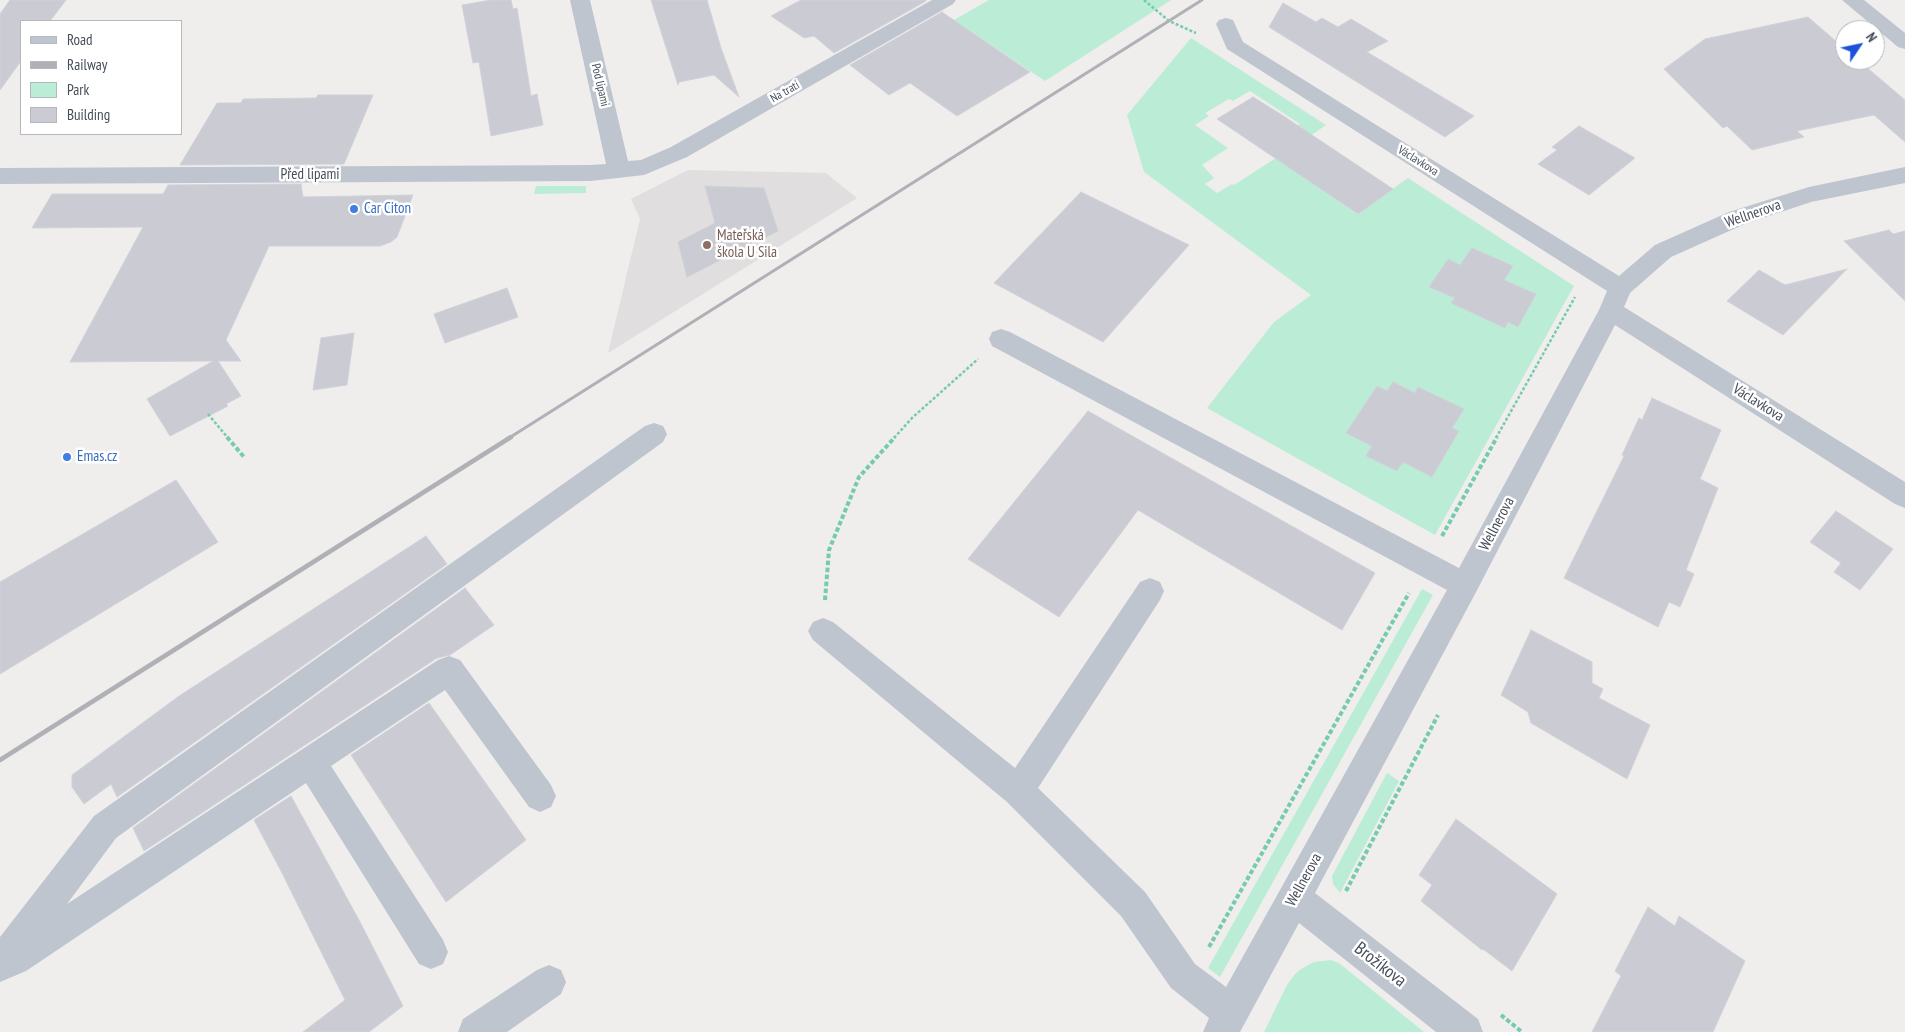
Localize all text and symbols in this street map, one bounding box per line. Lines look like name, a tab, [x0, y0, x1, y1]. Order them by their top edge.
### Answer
legend	[20, 20, 182, 135]
north arrow	[1835, 20, 1885, 70]
text: N	[1862, 29, 1881, 45]
text: Road	[67, 30, 93, 49]
text: Railway	[67, 55, 107, 74]
street label: Pod lipami	[588, 62, 612, 108]
street label: Na trati	[768, 78, 802, 106]
text: Park	[67, 80, 89, 99]
text: Building	[67, 105, 110, 124]
street label: Václavkova	[1395, 143, 1441, 179]
street label: Před lipami	[280, 166, 340, 184]
street label: Wellnerova	[1723, 196, 1783, 232]
place label: Car Citon	[364, 200, 411, 218]
marker: Car Citon	[348, 203, 360, 215]
place label: Mateřská škola U Sila	[717, 227, 777, 262]
marker: Mateřská škola U Sila	[701, 239, 713, 251]
street label: Václavkova	[1729, 380, 1787, 426]
place label: Emas.cz	[77, 448, 117, 466]
marker: Emas.cz	[61, 451, 73, 463]
street label: Wellnerova	[1475, 494, 1519, 554]
street label: Wellnerova	[1282, 850, 1326, 910]
street label: Brožíkova	[1350, 938, 1410, 992]

